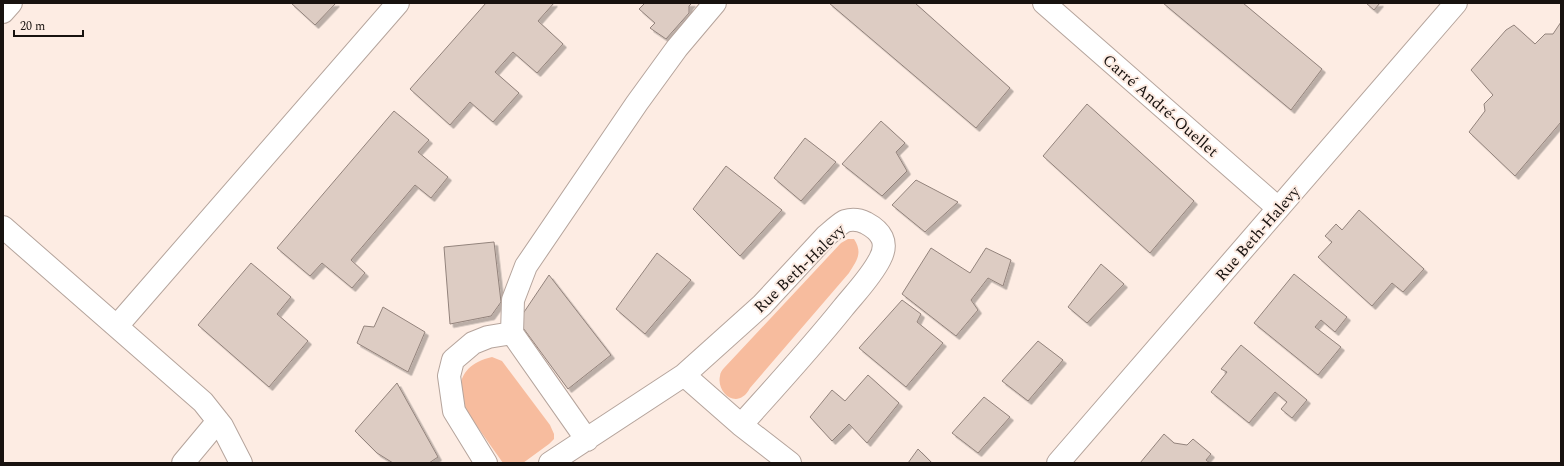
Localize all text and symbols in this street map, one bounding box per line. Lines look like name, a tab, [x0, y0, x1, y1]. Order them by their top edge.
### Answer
scale bar	[14, 12, 83, 38]
text: 20 m	[20, 17, 45, 36]
street label: Carré André-Ouellet	[1097, 49, 1224, 163]
street label: Rue Beth-Halevy	[1210, 180, 1307, 287]
street label: Rue Beth-Halevy	[748, 218, 852, 319]

